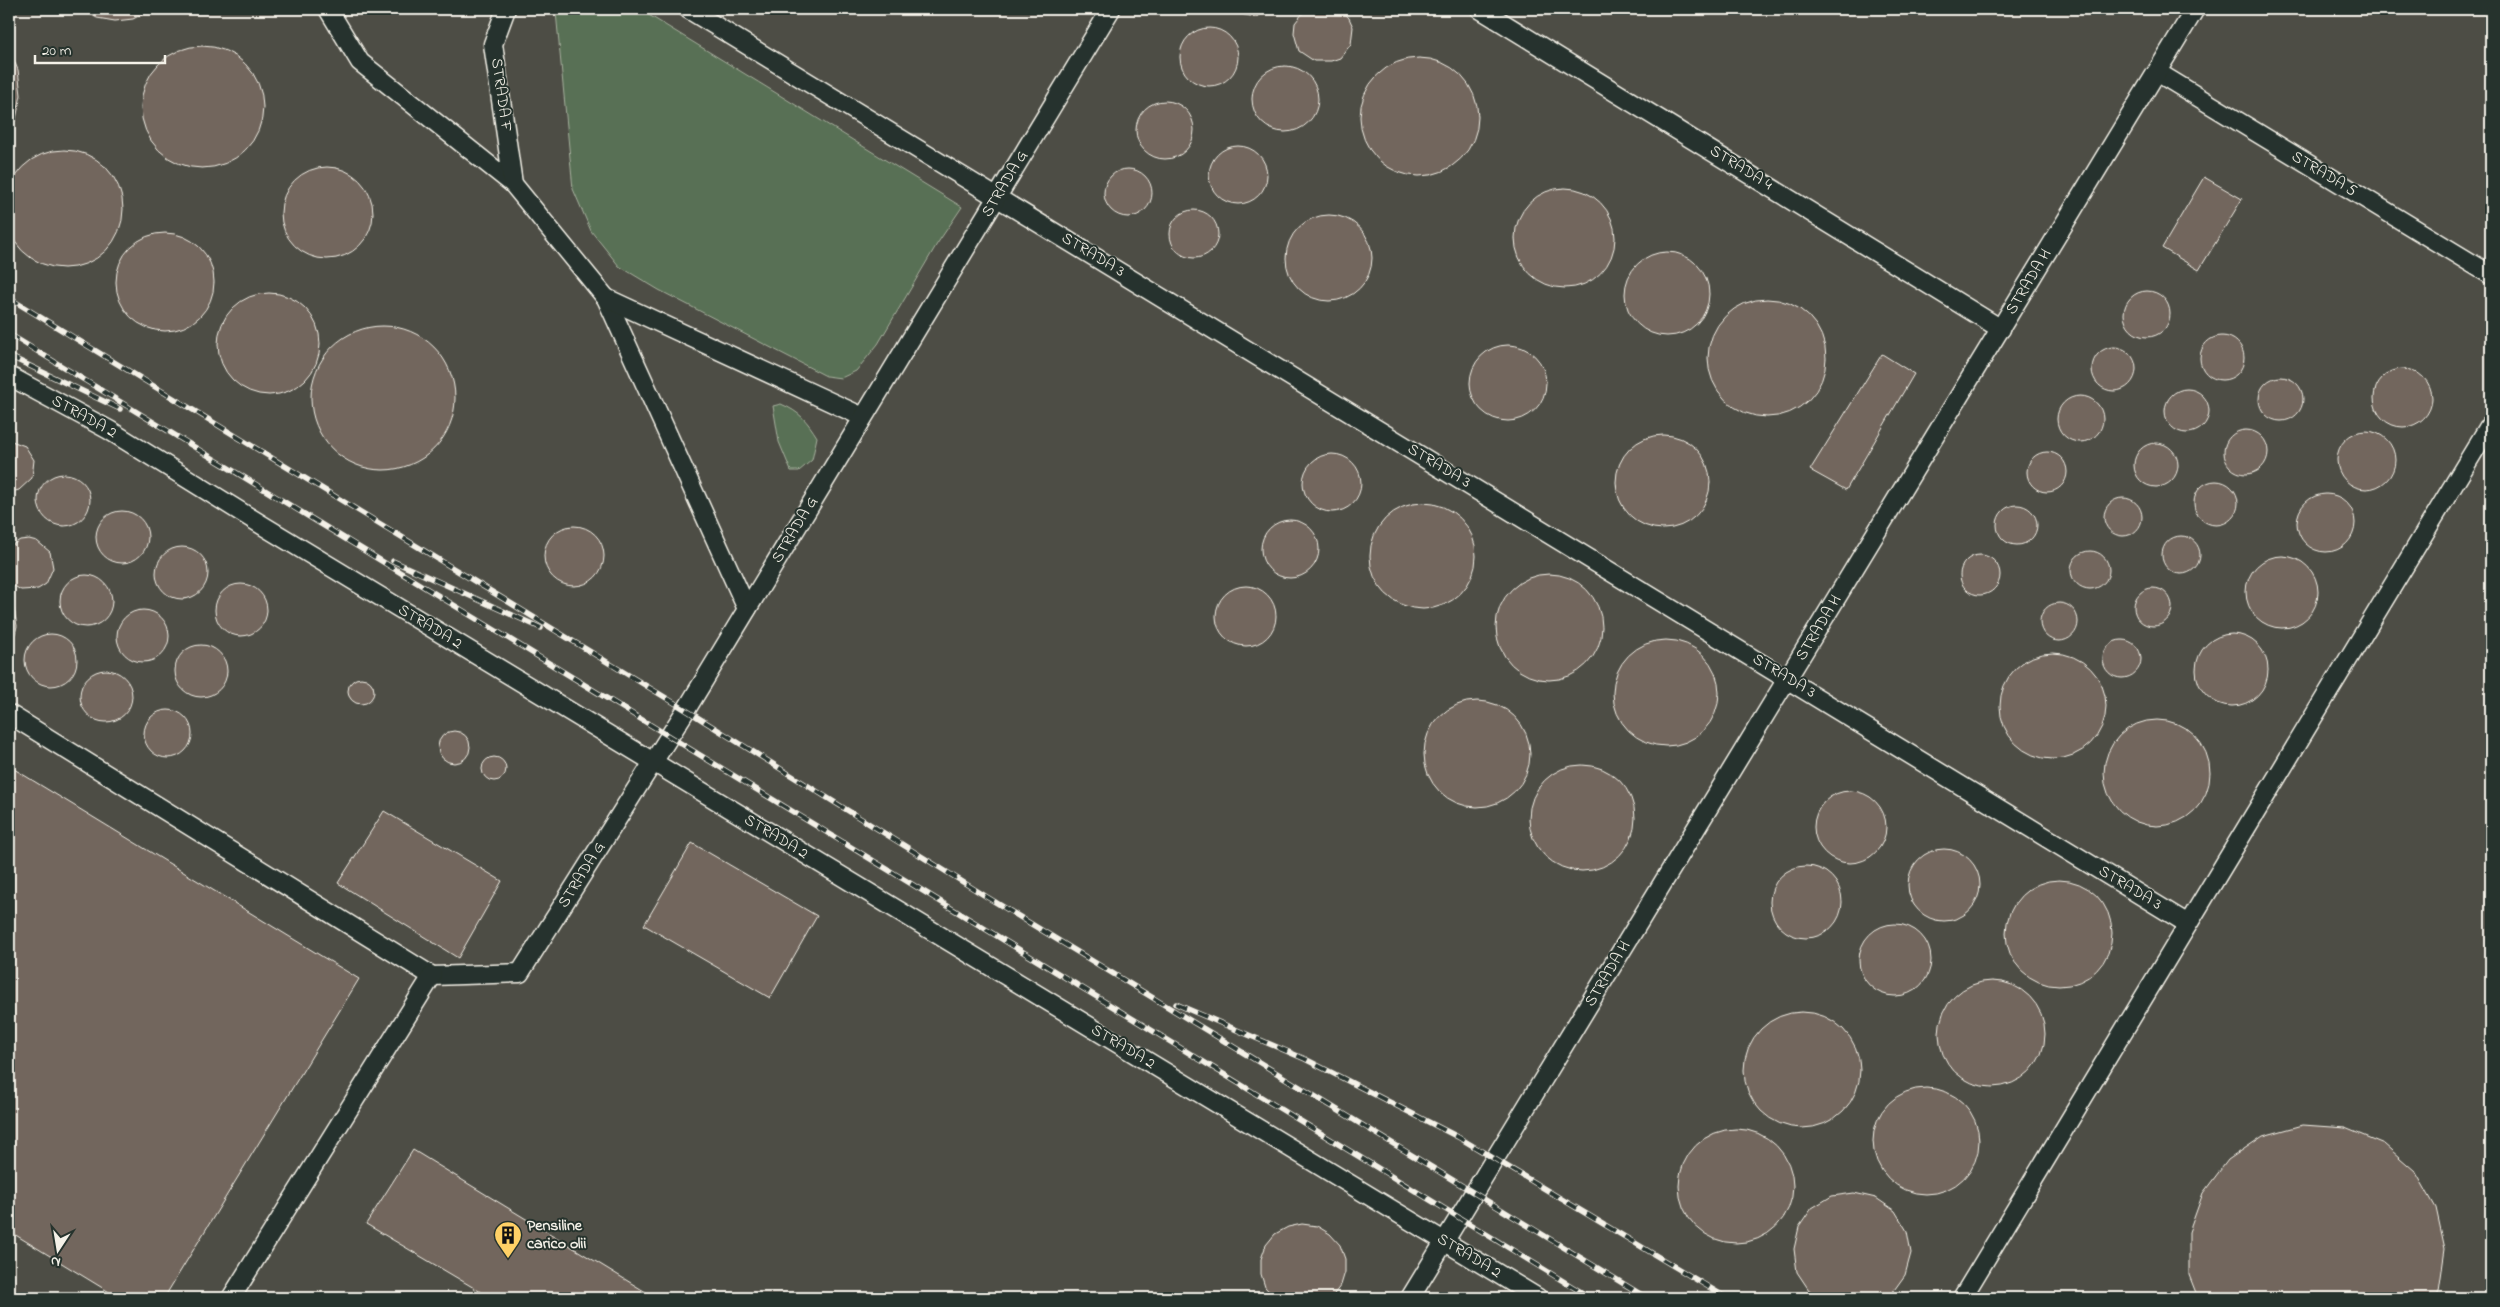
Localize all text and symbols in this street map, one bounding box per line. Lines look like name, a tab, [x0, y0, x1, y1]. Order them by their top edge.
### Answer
scale bar	[35, 32, 165, 64]
text: 20 m	[42, 40, 72, 62]
street label: STRADA F	[484, 57, 518, 134]
street label: STRADA 4	[1705, 139, 1778, 197]
street label: STRADA 5	[2287, 145, 2361, 203]
street label: STRADA G	[976, 146, 1034, 222]
street label: STRADA 3	[1057, 227, 1129, 283]
street label: STRADA H	[2000, 245, 2058, 319]
street label: STRADA 2	[47, 389, 121, 445]
street label: STRADA 3	[1403, 438, 1475, 494]
street label: STRADA G	[766, 492, 824, 568]
street label: STRADA H	[1790, 591, 1848, 665]
street label: STRADA 2	[393, 598, 467, 656]
street label: STRADA 3	[1748, 648, 1820, 704]
street label: STRADA 2	[739, 808, 813, 866]
street label: STRADA G	[552, 837, 612, 913]
street label: STRADA 3	[2094, 860, 2166, 916]
street label: STRADA H	[1579, 937, 1637, 1011]
street label: STRADA 2	[1086, 1018, 1160, 1076]
place label: Pensiline carico olii	[527, 1214, 586, 1256]
building icon: Pensiline carico olii	[493, 1220, 523, 1259]
north arrow	[32, 1224, 82, 1274]
street label: STRADA 2	[1432, 1227, 1506, 1285]
text: N	[49, 1250, 62, 1273]

